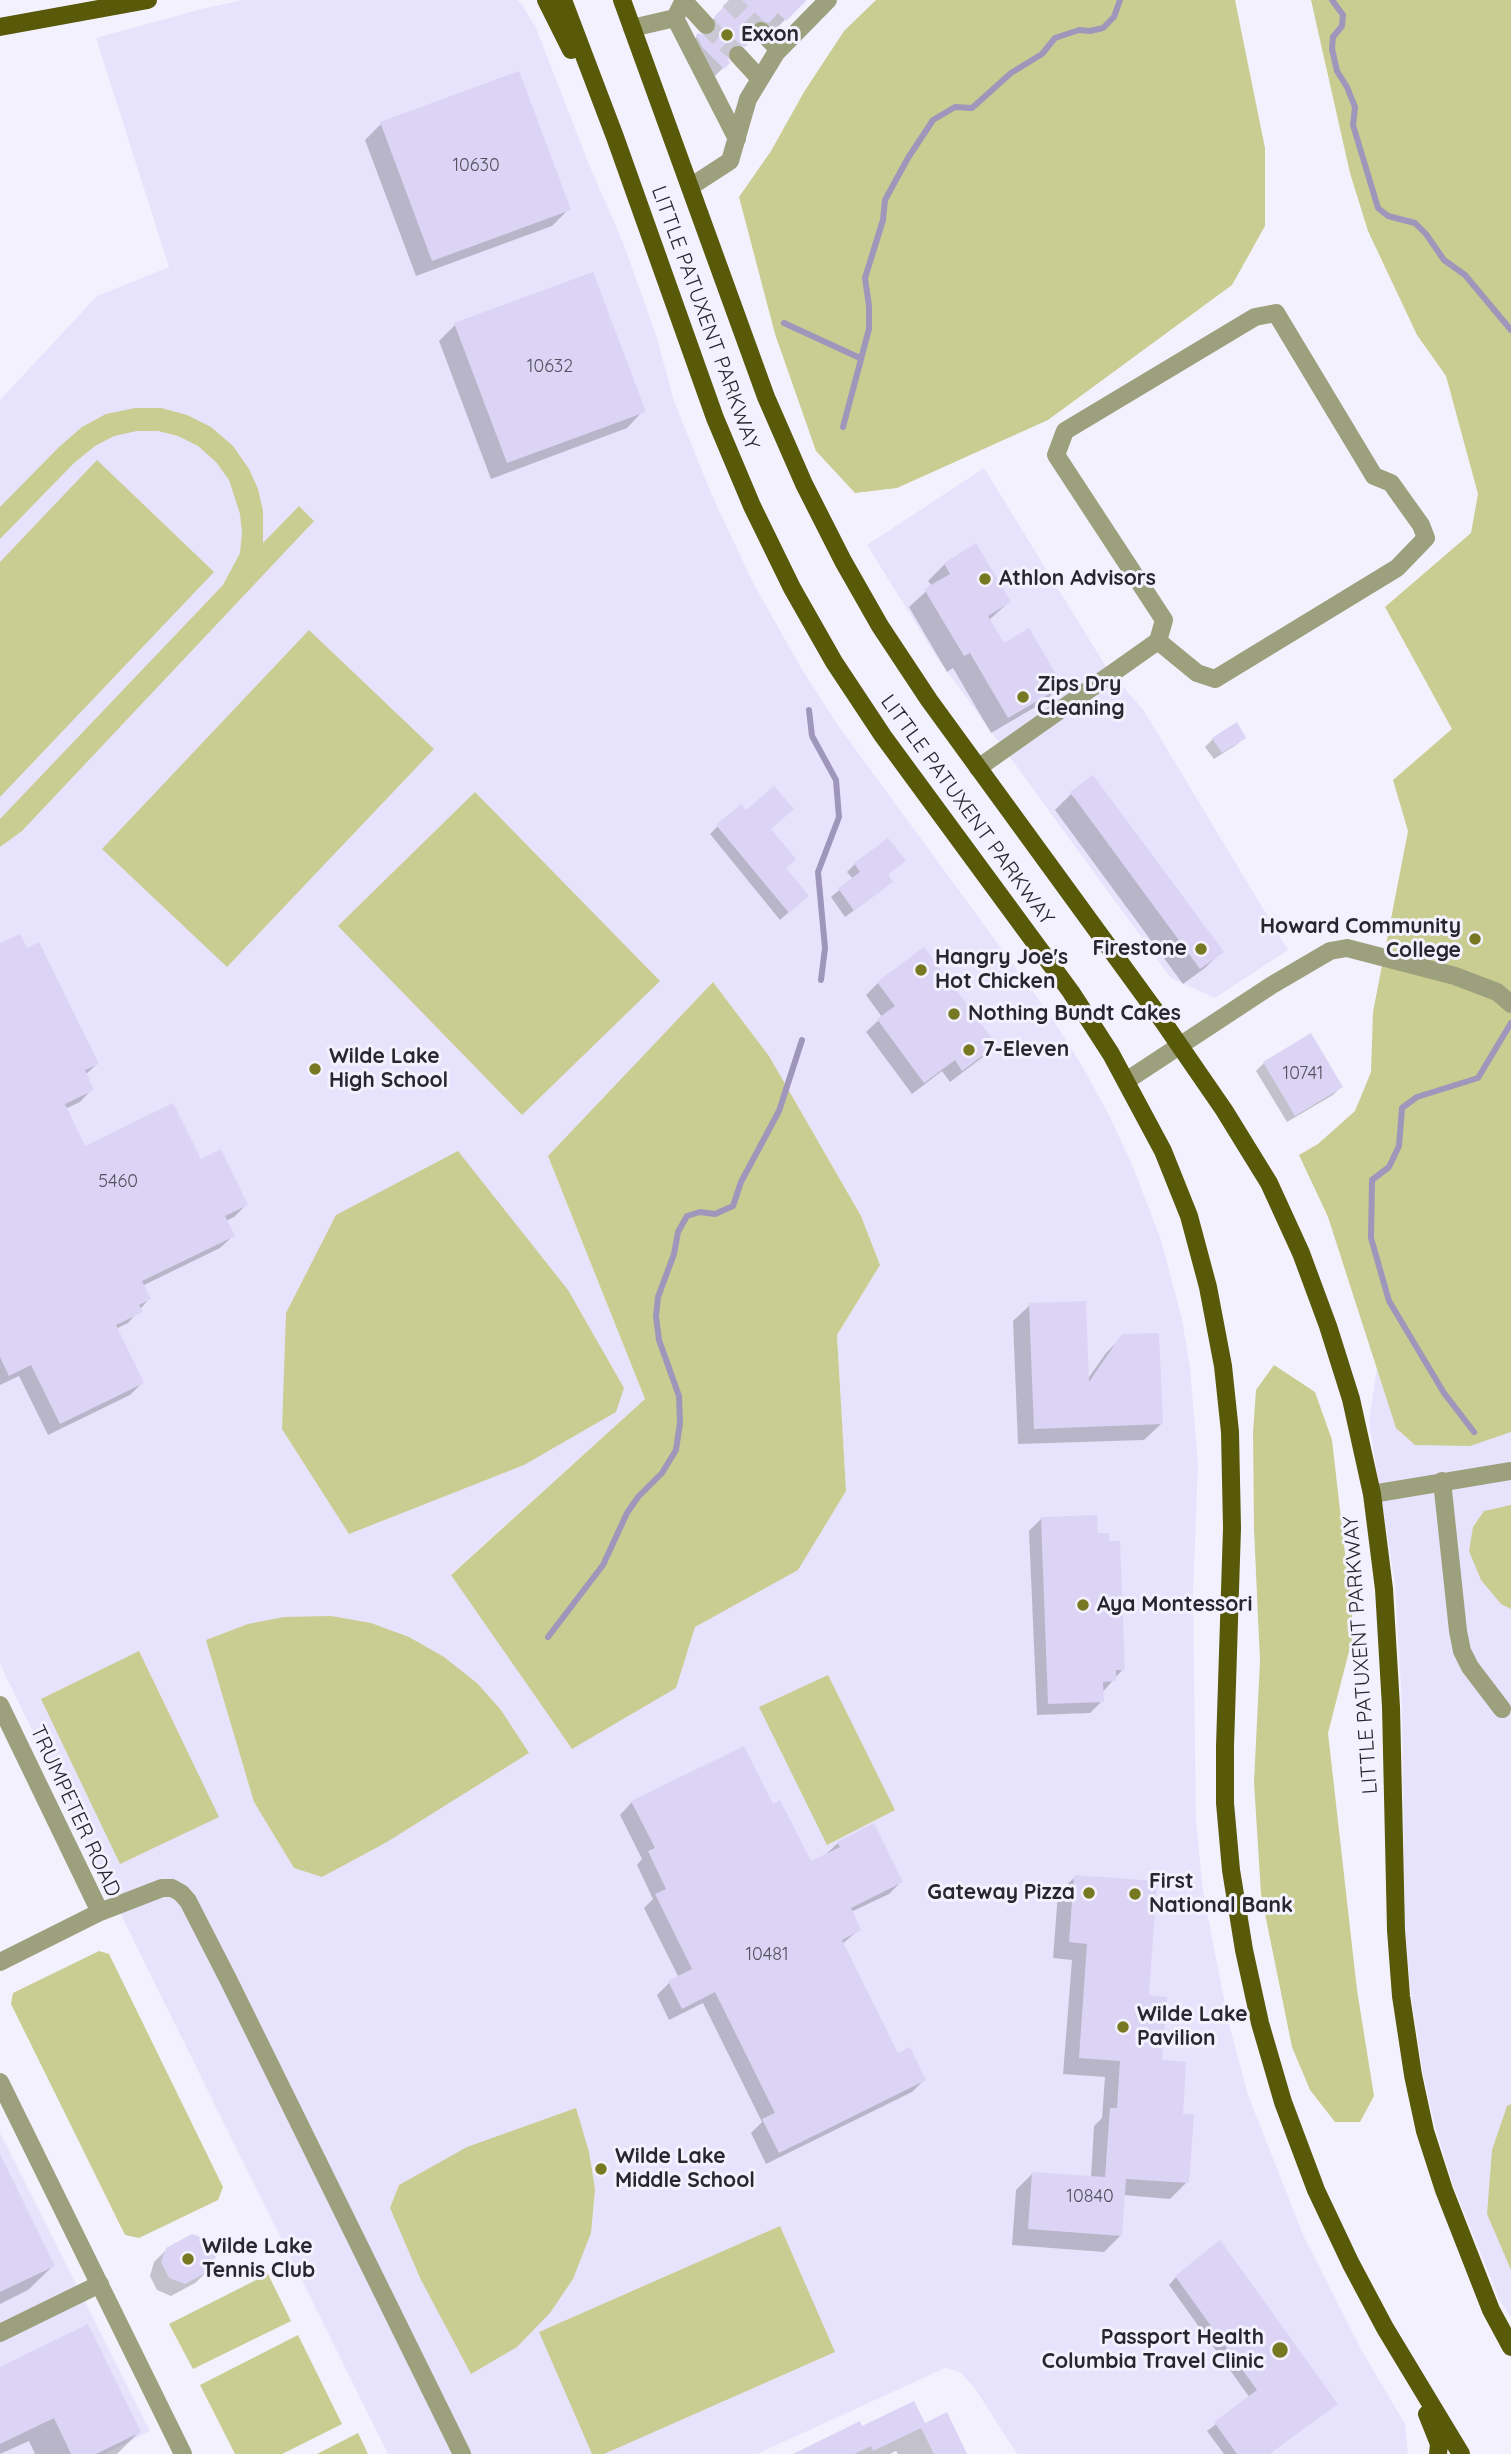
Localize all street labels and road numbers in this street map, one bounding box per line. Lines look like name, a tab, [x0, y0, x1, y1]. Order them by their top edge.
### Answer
street label: LITTLE PATUXENT PARKWAY	[645, 183, 765, 453]
street label: LITTLE PATUXENT PARKWAY	[875, 690, 1059, 930]
street label: LITTLE PATUXENT PARKWAY	[1339, 1515, 1383, 1795]
street label: TRUMPETER ROAD	[24, 1721, 126, 1901]

